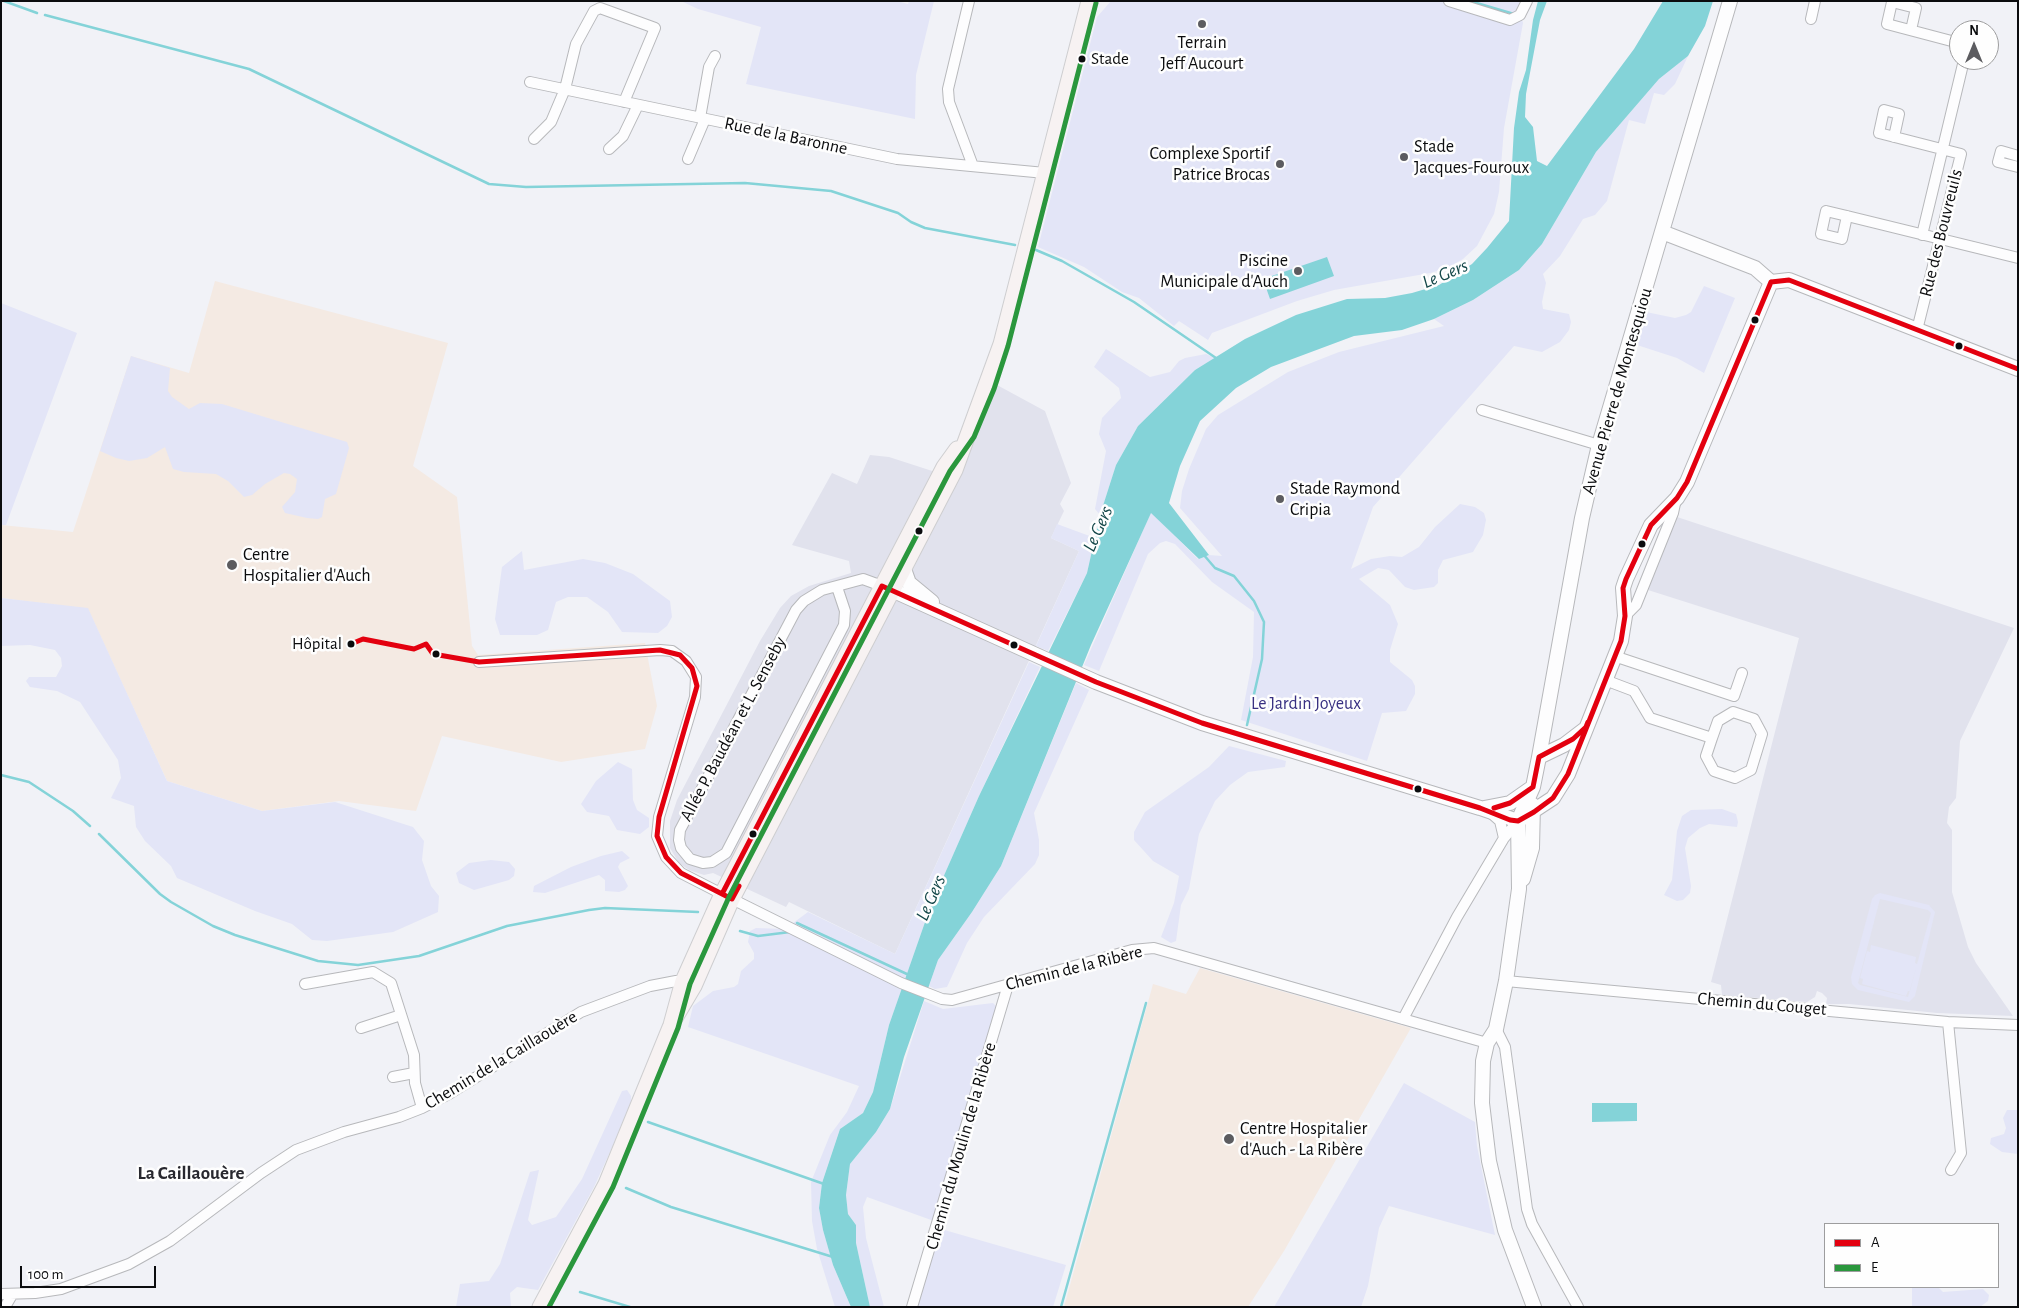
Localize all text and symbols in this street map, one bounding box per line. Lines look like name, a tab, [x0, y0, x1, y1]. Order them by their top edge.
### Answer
marker: Terrain Jeff Aucourt	[1196, 18, 1208, 30]
north arrow	[1949, 20, 1999, 70]
text: N	[1969, 24, 1979, 38]
place label: Terrain Jeff Aucourt	[1161, 32, 1243, 74]
place label: Stade	[1091, 49, 1129, 69]
marker: Stade	[1077, 54, 1087, 64]
street label: Rue de la Baronne	[722, 112, 850, 160]
place label: Stade Jacques-Fouroux	[1414, 136, 1529, 178]
place label: Complexe Sportif Patrice Brocas	[1150, 143, 1270, 186]
marker: Stade Jacques-Fouroux	[1398, 151, 1410, 163]
marker: Complexe Sportif Patrice Brocas	[1274, 158, 1286, 170]
street label: Rue des Bouvreuils	[1915, 167, 1967, 299]
place label: Piscine Municipale d'Auch	[1160, 250, 1288, 292]
water label: Le Gers	[1419, 254, 1471, 294]
marker: Piscine Municipale d'Auch	[1292, 265, 1304, 277]
street label: Avenue Pierre de Montesquiou	[1577, 285, 1657, 497]
unlabelled marker	[1750, 315, 1760, 325]
unlabelled marker	[1954, 341, 1964, 351]
place label: Stade Raymond Cripia	[1290, 478, 1400, 520]
marker: Stade Raymond Cripia	[1274, 493, 1286, 505]
water label: Le Gers	[1078, 503, 1118, 555]
unlabelled marker	[914, 526, 924, 536]
unlabelled marker	[1637, 539, 1647, 549]
place label: Centre Hospitalier d'Auch	[243, 544, 371, 586]
marker: Centre Hospitalier d'Auch	[225, 558, 239, 572]
street label: Allée P. Baudéan et L. Senseby	[675, 633, 791, 825]
place label: Hôpital	[292, 634, 342, 654]
marker: Hôpital	[346, 639, 356, 649]
unlabelled marker	[1009, 640, 1019, 650]
unlabelled marker	[431, 649, 441, 659]
park label: Le Jardin Joyeux	[1251, 693, 1361, 715]
unlabelled marker	[1413, 784, 1423, 794]
unlabelled marker	[748, 829, 758, 839]
water label: Le Gers	[911, 872, 951, 924]
street label: Chemin de la Ribère	[1003, 941, 1145, 995]
street label: Chemin du Couget	[1697, 988, 1827, 1020]
street label: Chemin de la Caillaouère	[421, 1006, 581, 1114]
street label: Chemin du Moulin de la Ribère	[921, 1040, 1001, 1252]
place label: Centre Hospitalier d'Auch - La Ribère	[1240, 1118, 1367, 1160]
marker: Centre Hospitalier d'Auch - La Ribère	[1222, 1132, 1236, 1146]
district label: La Caillaouère	[137, 1162, 245, 1184]
legend	[1824, 1223, 1999, 1288]
text: A	[1871, 1235, 1880, 1250]
scale bar	[22, 1256, 159, 1288]
text: E	[1871, 1260, 1878, 1275]
text: 100 m	[28, 1267, 63, 1282]

